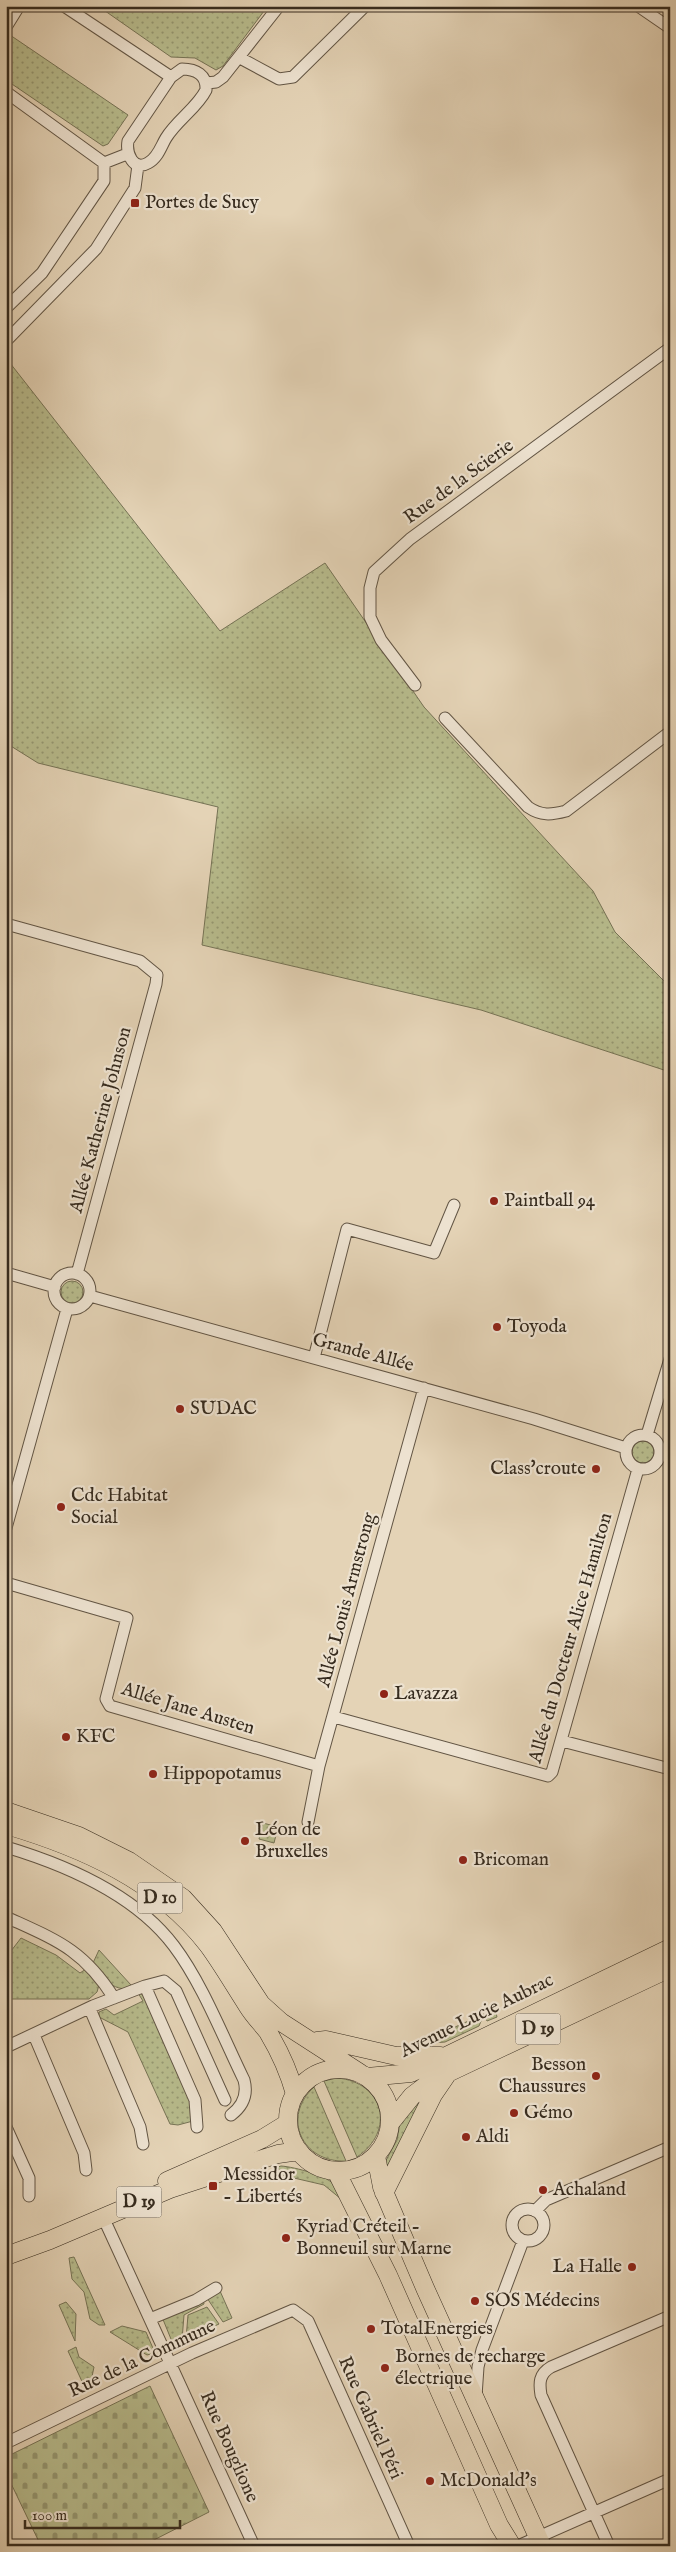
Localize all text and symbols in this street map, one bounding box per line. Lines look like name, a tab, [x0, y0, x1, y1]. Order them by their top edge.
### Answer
place label: Portes de Sucy	[145, 191, 260, 215]
marker: Portes de Sucy	[129, 197, 141, 209]
street label: Rue de la Scierie	[399, 434, 519, 530]
street label: Allée Katherine Johnson	[64, 1024, 137, 1217]
place label: Paintball 94	[504, 1189, 596, 1213]
marker: Paintball 94	[488, 1195, 500, 1207]
place label: Toyoda	[507, 1315, 568, 1339]
marker: Toyoda	[491, 1321, 503, 1333]
street label: Grande Allée	[310, 1328, 417, 1378]
place label: SUDAC	[190, 1397, 257, 1421]
marker: SUDAC	[174, 1403, 186, 1415]
place label: Class'croute	[490, 1457, 586, 1481]
marker: Class'croute	[590, 1463, 602, 1475]
place label: Cdc Habitat Social	[71, 1484, 168, 1530]
marker: Cdc Habitat Social	[55, 1501, 67, 1513]
street label: Allée Louis Armstrong	[312, 1509, 382, 1691]
street label: Allée du Docteur Alice Hamilton	[523, 1510, 618, 1767]
street label: Allée Jane Austen	[118, 1677, 257, 1741]
place label: Lavazza	[394, 1682, 459, 1706]
marker: Lavazza	[378, 1688, 390, 1700]
place label: KFC	[76, 1725, 115, 1749]
marker: KFC	[60, 1731, 72, 1743]
place label: Hippopotamus	[163, 1762, 282, 1786]
marker: Hippopotamus	[147, 1768, 159, 1780]
place label: Léon de Bruxelles	[255, 1818, 328, 1864]
marker: Léon de Bruxelles	[239, 1835, 251, 1847]
place label: Bricoman	[473, 1848, 549, 1872]
marker: Bricoman	[457, 1854, 469, 1866]
road number: D 10	[138, 1882, 182, 1914]
street label: Avenue Lucie Aubrac	[395, 1968, 558, 2064]
road number: D 19	[516, 2014, 560, 2045]
place label: Besson Chaussures	[499, 2053, 586, 2099]
marker: Besson Chaussures	[590, 2070, 602, 2082]
place label: Gémo	[524, 2101, 573, 2125]
marker: Gémo	[508, 2107, 520, 2119]
place label: Aldi	[475, 2125, 509, 2149]
marker: Aldi	[460, 2131, 472, 2143]
place label: Messidor - Libertés	[223, 2163, 302, 2209]
place label: Achaland	[552, 2178, 627, 2202]
marker: Messidor - Libertés	[207, 2180, 219, 2192]
marker: Achaland	[537, 2184, 549, 2196]
road number: D 19	[116, 2186, 162, 2218]
place label: Kyriad Créteil - Bonneuil sur Marne	[296, 2215, 452, 2261]
marker: Kyriad Créteil - Bonneuil sur Marne	[280, 2232, 292, 2244]
place label: La Halle	[553, 2255, 622, 2279]
marker: La Halle	[626, 2261, 638, 2273]
place label: SOS Médecins	[485, 2289, 600, 2313]
marker: SOS Médecins	[469, 2295, 481, 2307]
street label: Rue de la Commune	[65, 2314, 220, 2404]
place label: TotalEnergies	[381, 2317, 493, 2341]
marker: TotalEnergies	[365, 2323, 377, 2335]
place label: Bornes de recharge électrique	[395, 2345, 546, 2391]
street label: Rue Gabriel Péri	[332, 2353, 408, 2483]
marker: Bornes de recharge électrique	[379, 2362, 391, 2374]
street label: Rue Bouglione	[194, 2388, 264, 2507]
place label: McDonald's	[440, 2469, 537, 2493]
marker: McDonald's	[424, 2475, 436, 2487]
scale bar	[25, 2497, 180, 2529]
text: 100 m	[32, 2506, 68, 2525]

